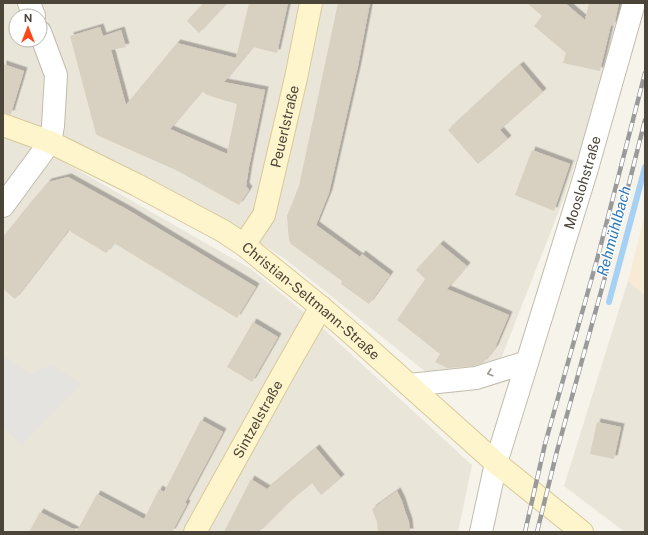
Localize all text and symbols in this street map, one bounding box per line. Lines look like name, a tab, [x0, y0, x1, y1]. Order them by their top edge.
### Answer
north arrow	[8, 8, 48, 48]
text: N	[24, 12, 32, 24]
street label: Peuerlstraße	[267, 84, 302, 169]
street label: Mooslohstraße	[561, 134, 604, 231]
water label: Rehmühlbach	[593, 184, 634, 278]
street label: Christian-Seltmann-Straße	[239, 239, 383, 363]
one-way arrow	[487, 368, 494, 377]
street label: Sintzelstraße	[230, 378, 286, 461]

